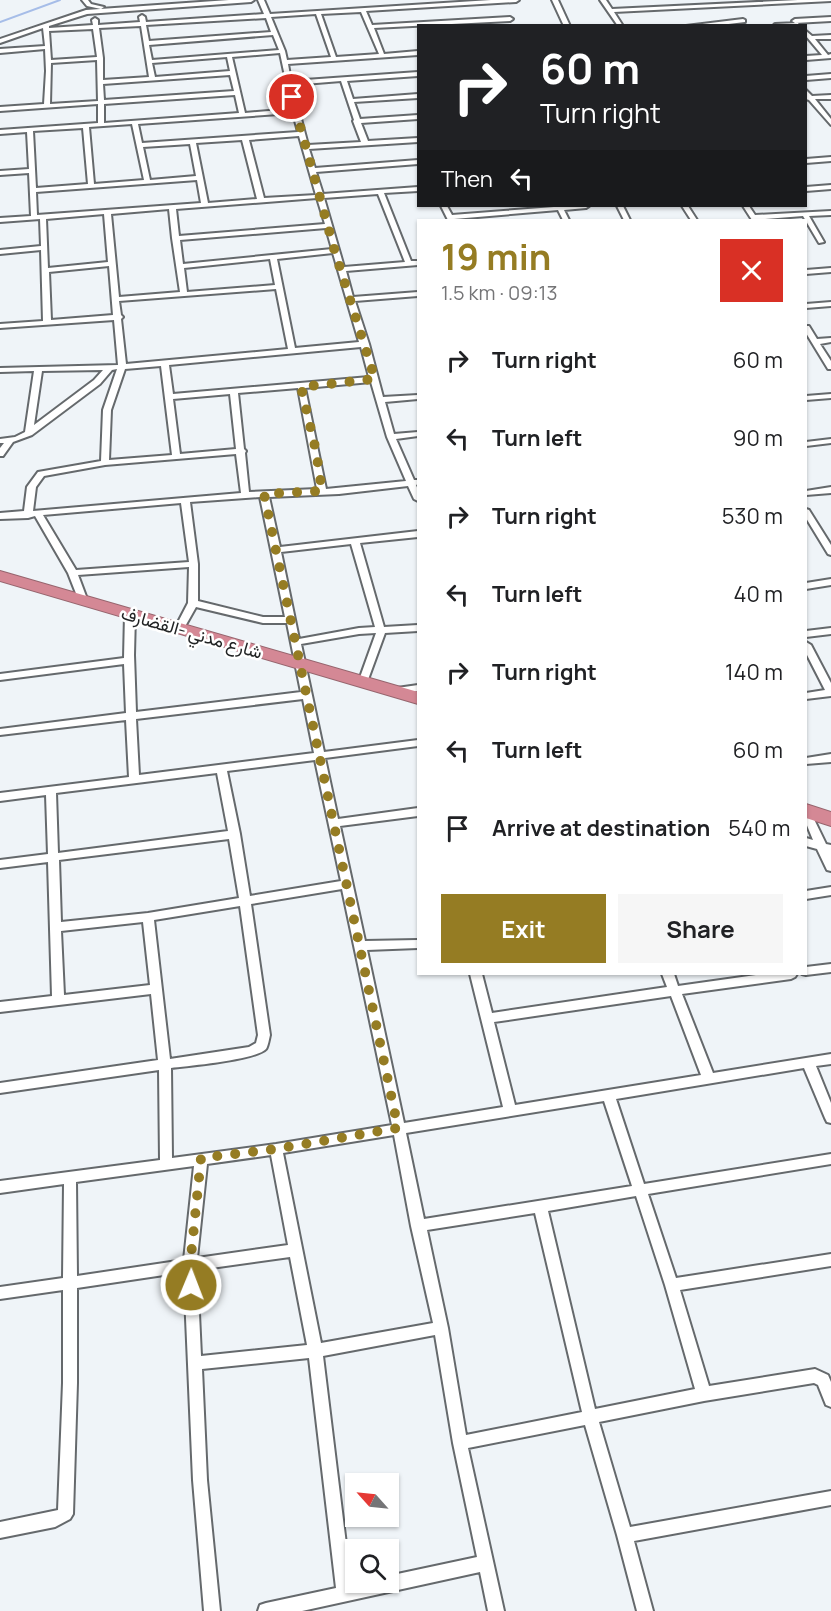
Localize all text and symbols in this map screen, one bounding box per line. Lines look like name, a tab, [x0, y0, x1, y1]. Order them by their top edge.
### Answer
text: 60 m	[540, 39, 640, 97]
icon: right	[441, 48, 519, 126]
pin	[266, 71, 317, 122]
icon: arrive	[275, 80, 308, 113]
text: Turn right	[540, 94, 661, 131]
icon: left	[505, 162, 538, 195]
text: Then	[441, 164, 493, 194]
text: 19 min	[441, 232, 551, 281]
button: close	[720, 239, 783, 302]
text: 1.5 km · 09:13	[441, 279, 557, 306]
icon: right	[441, 344, 474, 377]
text: Turn right	[492, 345, 597, 375]
text: 60 m	[733, 345, 783, 375]
icon: left	[441, 422, 474, 455]
text: Turn left	[492, 423, 582, 453]
text: 90 m	[733, 423, 783, 453]
icon: right	[441, 500, 474, 533]
text: Turn right	[492, 501, 597, 531]
text: 530 m	[722, 501, 783, 531]
icon: left	[441, 578, 474, 611]
text: Turn left	[492, 579, 582, 609]
text: 40 m	[734, 579, 783, 609]
street label: شارع مدني -القضارف	[117, 600, 265, 667]
icon: right	[441, 656, 474, 689]
text: Turn right	[492, 657, 597, 687]
text: 140 m	[725, 657, 783, 687]
icon: left	[441, 734, 474, 767]
text: Turn left	[492, 735, 582, 765]
text: 60 m	[733, 735, 783, 765]
icon: arrive	[441, 812, 474, 845]
text: Arrive at destination	[492, 813, 710, 843]
text: 540 m	[728, 813, 791, 843]
button: Exit	[441, 894, 606, 963]
button: Share	[618, 894, 783, 963]
position arrow	[159, 1253, 223, 1317]
north arrow	[345, 1473, 399, 1527]
map controls	[345, 1473, 399, 1593]
button: search	[345, 1539, 399, 1593]

